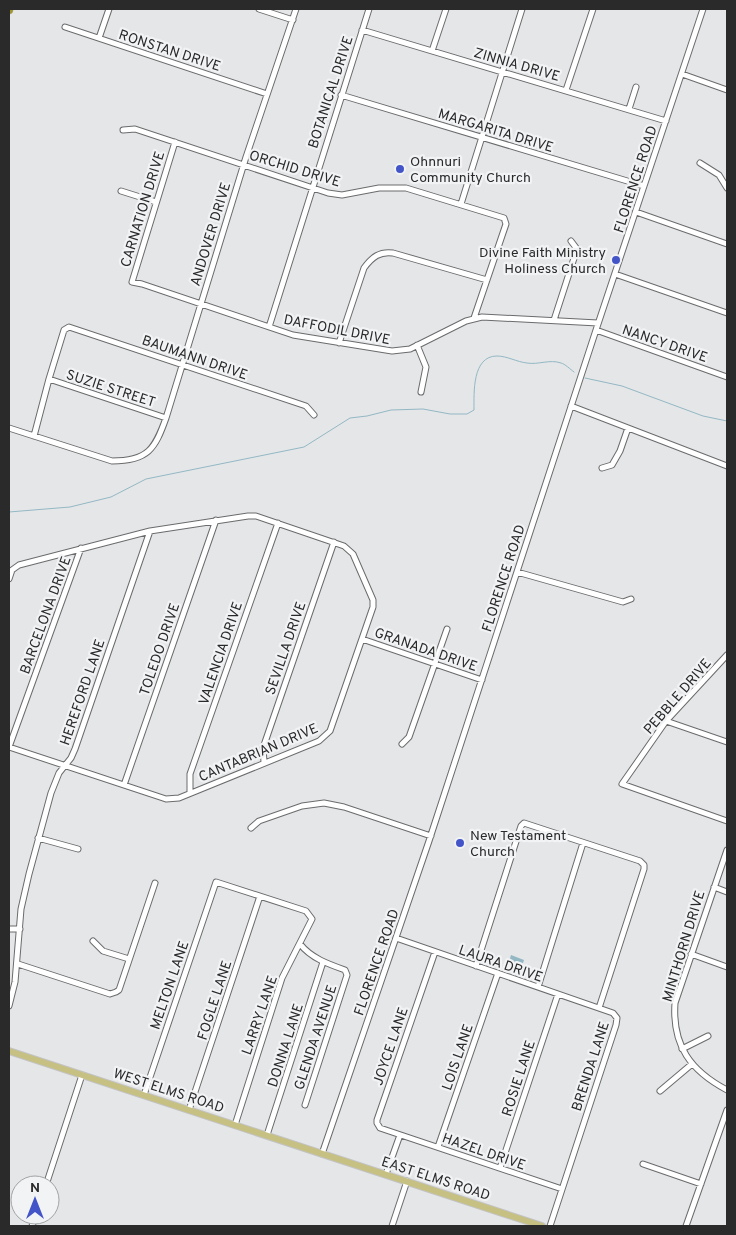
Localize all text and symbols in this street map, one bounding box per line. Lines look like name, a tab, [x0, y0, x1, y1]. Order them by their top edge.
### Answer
street label: RONSTAN DRIVE	[116, 27, 223, 76]
street label: BOTANICAL DRIVE	[305, 34, 358, 151]
street label: ZINNIA DRIVE	[472, 45, 562, 86]
street label: MARGARITA DRIVE	[436, 106, 555, 157]
street label: FLORENCE ROAD	[611, 124, 662, 235]
street label: ORCHID DRIVE	[247, 147, 342, 191]
street label: CARNATION DRIVE	[118, 149, 169, 269]
place label: Ohnnuri Community Church	[410, 154, 531, 187]
marker: Ohnnuri Community Church	[394, 163, 406, 175]
street label: ANDOVER DRIVE	[188, 180, 235, 288]
place label: Divine Faith Ministry Holiness Church	[479, 245, 606, 278]
marker: Divine Faith Ministry Holiness Church	[610, 254, 622, 266]
street label: DAFFODIL DRIVE	[282, 312, 391, 349]
street label: NANCY DRIVE	[620, 322, 710, 367]
street label: BAUMANN DRIVE	[139, 332, 250, 384]
street label: SUZIE STREET	[64, 367, 157, 412]
street label: FLORENCE ROAD	[479, 523, 530, 634]
street label: BARCELONA DRIVE	[17, 554, 76, 677]
street label: VALENCIA DRIVE	[196, 600, 247, 707]
street label: SEVILLA DRIVE	[262, 600, 310, 697]
street label: TOLEDO DRIVE	[137, 601, 184, 698]
street label: GRANADA DRIVE	[372, 625, 479, 676]
street label: HEREFORD LANE	[57, 637, 110, 748]
street label: PEBBLE DRIVE	[641, 656, 716, 738]
street label: CANTABRIAN DRIVE	[196, 721, 321, 786]
place label: New Testament Church	[470, 828, 566, 861]
marker: New Testament Church	[454, 837, 466, 849]
street label: MINTHORN DRIVE	[659, 889, 709, 1004]
street label: FLORENCE ROAD	[351, 907, 404, 1018]
street label: MELTON LANE	[147, 939, 194, 1032]
street label: LAURA DRIVE	[456, 942, 545, 987]
street label: FOGLE LANE	[195, 958, 236, 1042]
street label: LARRY LANE	[239, 973, 282, 1057]
street label: GLENDA AVENUE	[291, 983, 341, 1092]
street label: DONNA LANE	[265, 1001, 308, 1089]
street label: JOYCE LANE	[370, 1005, 413, 1088]
street label: BRENDA LANE	[569, 1019, 614, 1113]
street label: LOIS LANE	[439, 1022, 478, 1093]
street label: ROSIE LANE	[499, 1038, 540, 1119]
street label: WEST ELMS ROAD	[111, 1065, 226, 1117]
street label: HAZEL DRIVE	[440, 1130, 528, 1175]
street label: EAST ELMS ROAD	[379, 1154, 492, 1205]
north arrow	[10, 1175, 60, 1225]
text: N	[30, 1180, 40, 1197]

